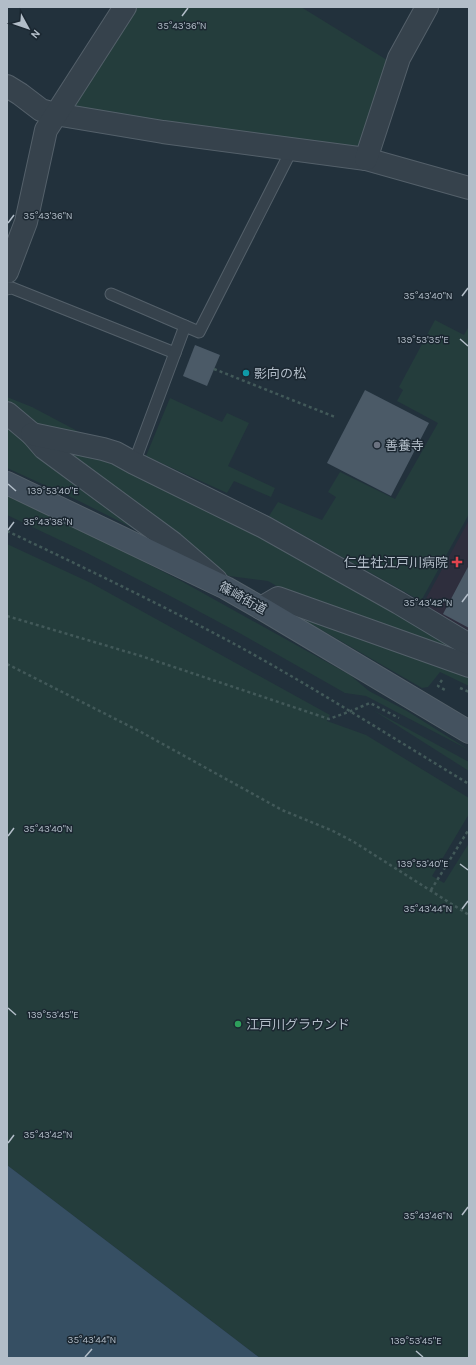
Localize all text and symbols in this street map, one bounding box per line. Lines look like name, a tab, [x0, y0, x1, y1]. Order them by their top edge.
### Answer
north arrow	[8, 8, 48, 48]
text: 35°43'36"N	[157, 20, 207, 32]
text: N	[28, 27, 43, 41]
text: 35°43'36"N	[23, 210, 73, 222]
text: 35°43'40"N	[403, 290, 453, 302]
text: 139°53'35"E	[397, 334, 449, 346]
place label: 影向の松	[254, 366, 306, 381]
marker: 影向の松	[241, 368, 251, 378]
place label: 善養寺	[385, 438, 424, 453]
marker: 善養寺	[372, 440, 382, 450]
text: 139°53'40"E	[27, 485, 79, 497]
text: 35°43'38"N	[23, 516, 73, 528]
place label: 仁生社江戸川病院	[344, 555, 448, 570]
marker: 仁生社江戸川病院	[451, 556, 463, 568]
street label: 篠崎街道	[217, 579, 269, 617]
text: 35°43'42"N	[403, 597, 453, 609]
text: 35°43'40"N	[23, 823, 73, 835]
text: 139°53'40"E	[397, 858, 449, 870]
text: 35°43'44"N	[404, 903, 452, 915]
text: 139°53'45"E	[27, 1009, 79, 1021]
place label: 江戸川グラウンド	[246, 1017, 350, 1032]
marker: 江戸川グラウンド	[233, 1019, 243, 1029]
text: 35°43'42"N	[23, 1129, 73, 1141]
text: 35°43'46"N	[404, 1210, 453, 1222]
text: 35°43'44"N	[68, 1334, 116, 1346]
text: 139°53'45"E	[390, 1335, 442, 1347]

